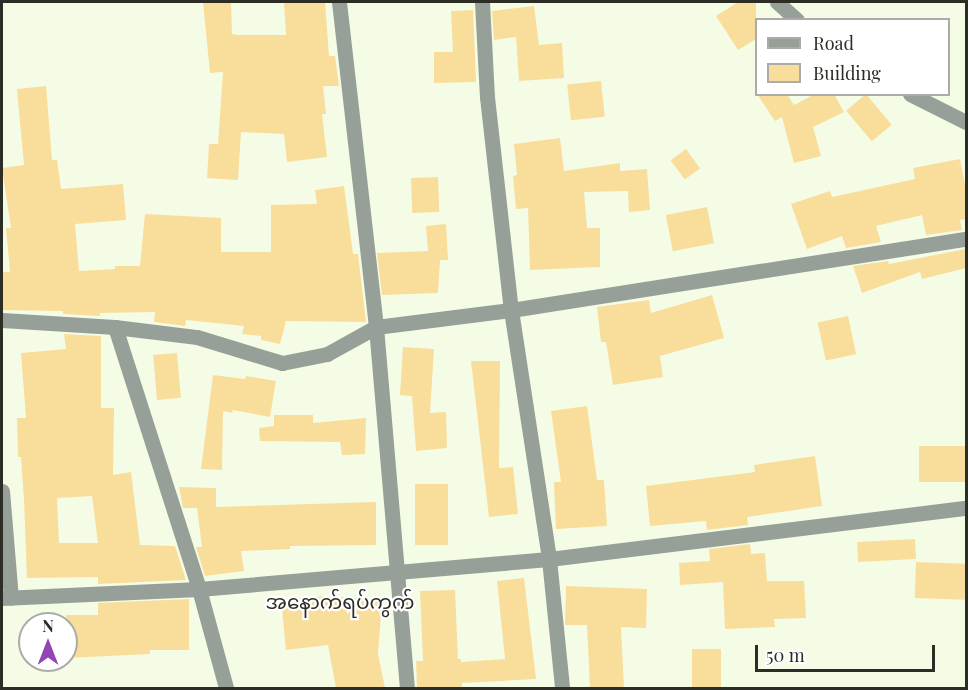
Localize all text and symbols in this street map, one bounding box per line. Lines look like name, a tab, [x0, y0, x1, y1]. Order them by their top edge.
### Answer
legend	[755, 18, 950, 96]
text: Road	[813, 31, 854, 55]
text: Building	[813, 61, 881, 85]
district label: အနောက်ရပ်ကွက်	[266, 588, 414, 612]
north arrow	[18, 612, 78, 672]
text: N	[42, 615, 54, 636]
scale bar	[758, 633, 938, 671]
text: 50 m	[766, 643, 805, 667]

